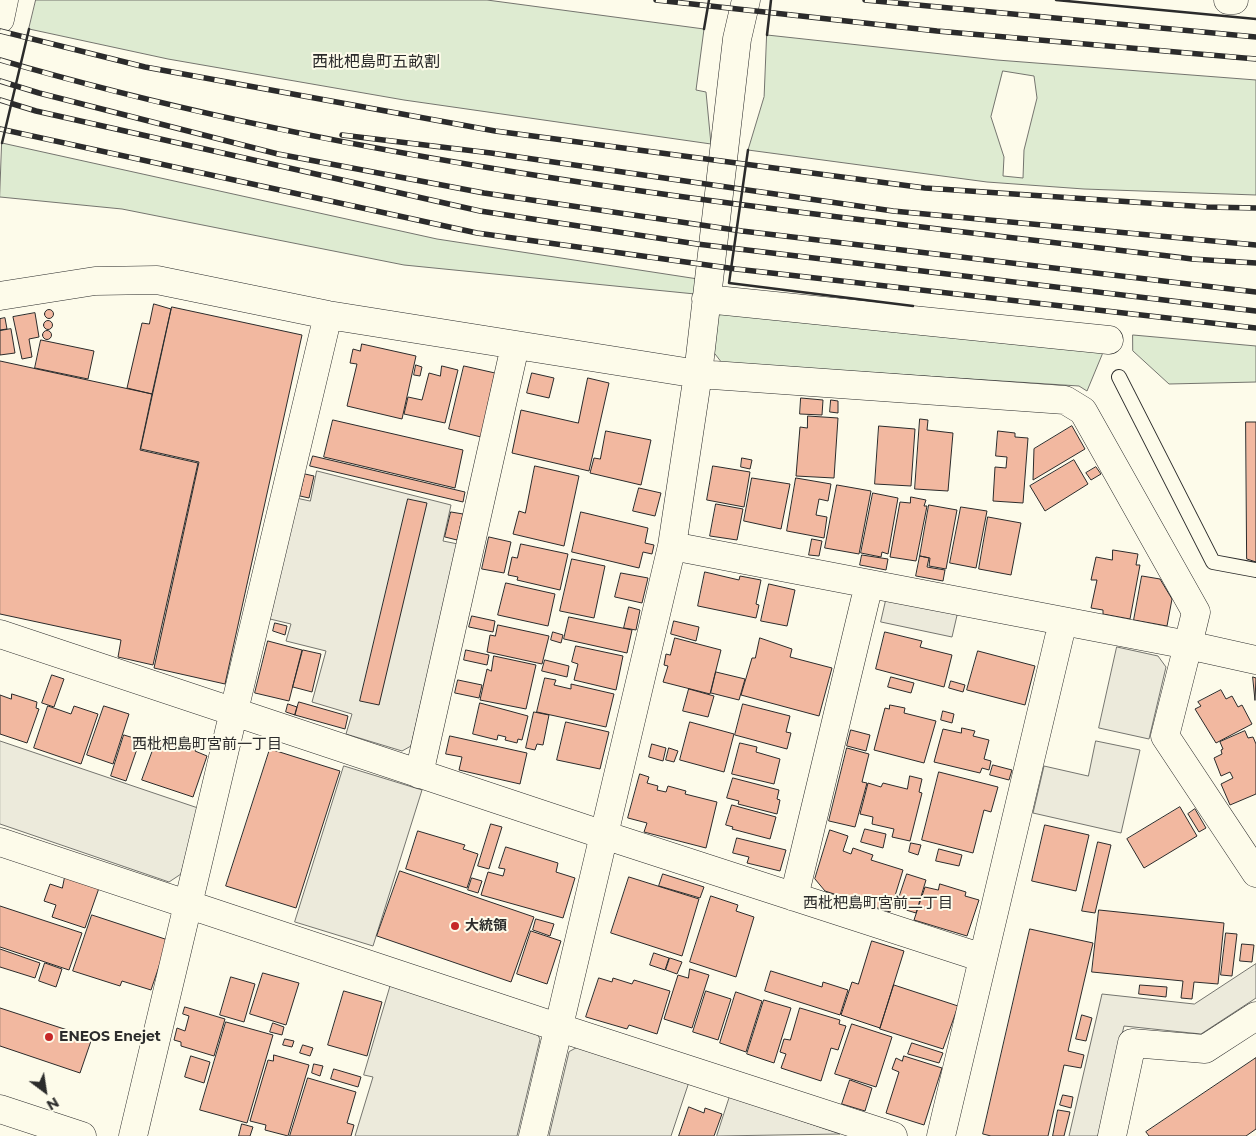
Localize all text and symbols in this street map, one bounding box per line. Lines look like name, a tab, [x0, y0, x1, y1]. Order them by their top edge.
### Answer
district label: 西枇杷島町五畝割	[312, 52, 440, 72]
district label: 西枇杷島町宮前一丁目	[132, 736, 282, 754]
district label: 西枇杷島町宮前二丁目	[803, 895, 953, 913]
place label: 大統領	[465, 918, 507, 934]
marker: 大統領	[449, 920, 461, 932]
place label: ENEOS Enejet	[59, 1029, 161, 1045]
marker: ENEOS Enejet	[43, 1031, 55, 1043]
north arrow	[20, 1066, 70, 1116]
text: N	[43, 1093, 62, 1114]

